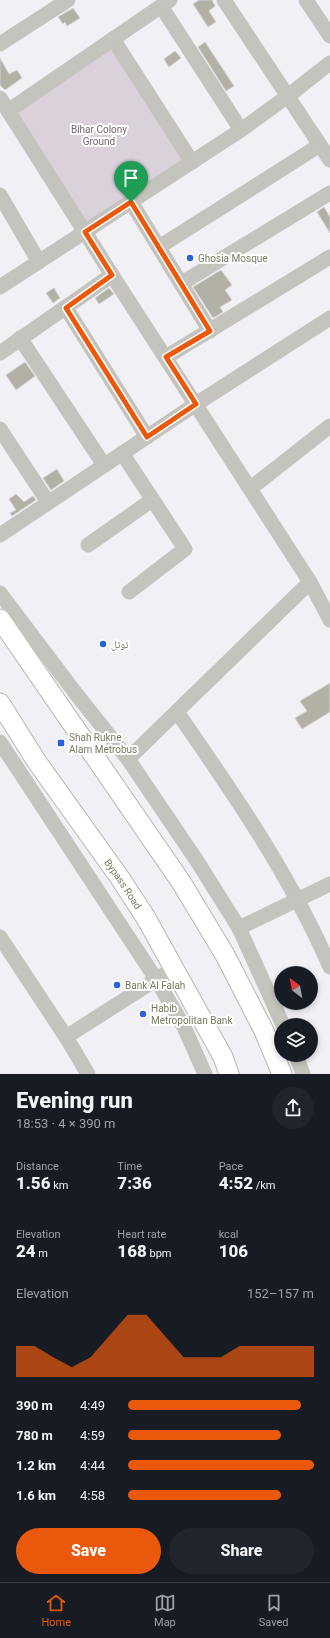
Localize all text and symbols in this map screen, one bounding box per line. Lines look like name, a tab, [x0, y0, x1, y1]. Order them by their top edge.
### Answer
park label: Bihar Colony Ground	[71, 124, 127, 147]
pin	[114, 161, 148, 202]
icon: arrive	[120, 167, 142, 189]
marker: Ghosia Mosque	[185, 253, 195, 263]
place label: Ghosia Mosque	[198, 253, 268, 264]
marker: ٹوٹل	[98, 639, 108, 649]
place label: ٹوٹل	[111, 639, 129, 651]
place label: Shah Rukne Alam Metrobus	[69, 732, 137, 755]
marker: Shah Rukne Alam Metrobus	[56, 738, 66, 748]
street label: Bypass Road	[102, 857, 144, 911]
north arrow	[274, 966, 318, 1010]
map controls	[274, 966, 318, 1062]
marker: Bank Al Falah	[112, 980, 122, 990]
place label: Bank Al Falah	[125, 980, 185, 991]
place label: Habib Metropolitan Bank	[151, 1003, 233, 1026]
marker: Habib Metropolitan Bank	[138, 1009, 148, 1019]
button: layers	[274, 1018, 318, 1062]
button: share	[272, 1087, 314, 1129]
text: Evening run	[16, 1088, 133, 1113]
text: 18:53 · 4 × 390 m	[16, 1116, 115, 1131]
text: Distance	[16, 1160, 59, 1173]
text: Time	[117, 1160, 142, 1173]
text: Pace	[219, 1160, 243, 1173]
text: 1.56	[16, 1173, 50, 1193]
text: 7:36	[117, 1173, 152, 1193]
text: 4:52	[219, 1173, 253, 1193]
text: km	[50, 1179, 68, 1192]
text: /km	[253, 1179, 276, 1192]
text: Elevation	[16, 1228, 61, 1241]
text: Heart rate	[117, 1228, 166, 1241]
text: kcal	[219, 1228, 239, 1241]
text: 24	[16, 1241, 36, 1261]
text: 168	[117, 1241, 147, 1261]
text: 106	[219, 1241, 248, 1261]
text: m	[36, 1247, 48, 1260]
text: bpm	[147, 1247, 171, 1260]
text: Elevation	[16, 1286, 69, 1301]
text: 152–157 m	[247, 1286, 314, 1301]
text: 390 m	[16, 1398, 53, 1413]
text: 4:49	[80, 1398, 105, 1413]
text: 780 m	[16, 1428, 53, 1443]
text: 4:59	[80, 1428, 105, 1443]
text: 1.2 km	[16, 1458, 56, 1473]
text: 4:44	[80, 1458, 105, 1473]
text: 1.6 km	[16, 1488, 56, 1503]
text: 4:58	[80, 1488, 105, 1503]
button: Save	[16, 1528, 161, 1574]
button: Share	[169, 1528, 314, 1574]
tab: Home	[41, 1592, 71, 1629]
tab: Map	[154, 1592, 176, 1629]
tab: Saved	[259, 1592, 289, 1629]

